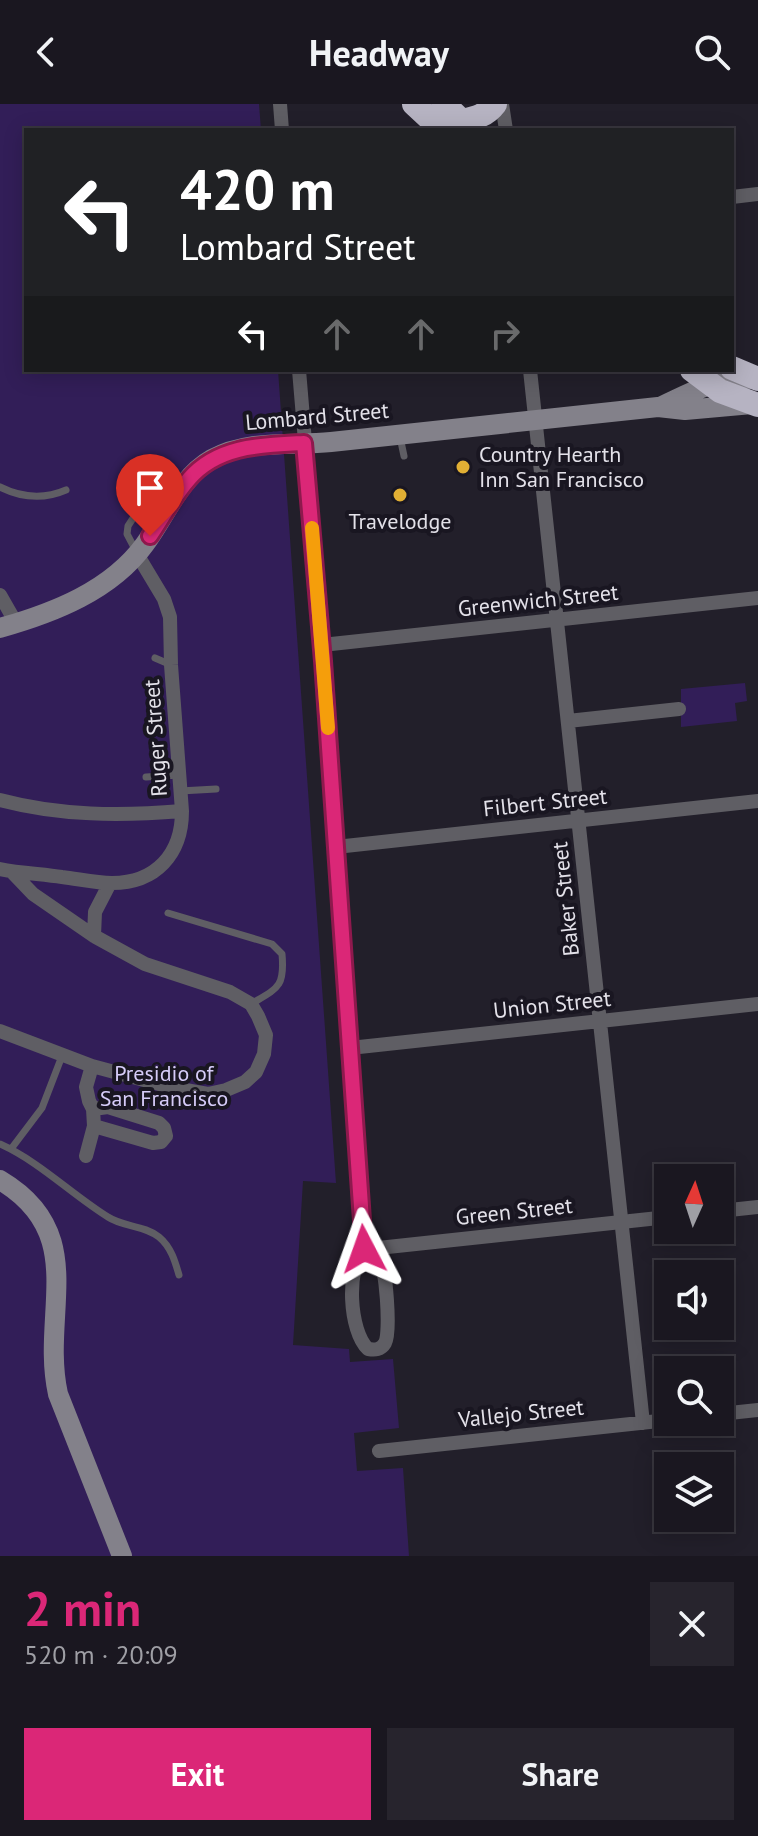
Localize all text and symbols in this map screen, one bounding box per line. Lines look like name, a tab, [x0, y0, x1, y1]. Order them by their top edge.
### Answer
text: Headway	[309, 29, 449, 76]
icon: back	[24, 30, 68, 74]
icon: search	[690, 30, 734, 74]
text: 420 m	[180, 153, 335, 225]
icon: left	[48, 160, 152, 264]
text: Lombard Street	[180, 223, 415, 270]
icon: left	[231, 312, 275, 356]
icon: ahead	[315, 312, 359, 356]
icon: ahead	[399, 312, 443, 356]
icon: right	[483, 312, 527, 356]
street label: Lombard Street	[244, 396, 390, 436]
place label: Country Hearth Inn San Francisco	[479, 440, 644, 493]
pin	[116, 454, 184, 536]
marker: Country Hearth Inn San Francisco	[454, 458, 472, 476]
icon: arrive	[128, 466, 172, 510]
marker: Travelodge	[391, 486, 409, 504]
place label: Travelodge	[349, 507, 451, 535]
street label: Greenwich Street	[456, 578, 620, 622]
street label: Ruger Street	[137, 678, 173, 797]
street label: Filbert Street	[482, 782, 609, 822]
street label: Baker Street	[545, 840, 585, 958]
street label: Union Street	[492, 984, 613, 1024]
park label: Presidio of San Francisco	[100, 1059, 228, 1112]
north arrow	[654, 1164, 734, 1244]
map controls	[654, 1164, 734, 1532]
street label: Green Street	[454, 1191, 574, 1231]
position arrow	[322, 1207, 406, 1291]
button: sound	[654, 1260, 734, 1340]
button: search	[654, 1356, 734, 1436]
street label: Vallejo Street	[456, 1392, 586, 1434]
button: layers	[654, 1452, 734, 1532]
text: 2 min	[24, 1577, 141, 1639]
button: close	[650, 1582, 734, 1666]
text: 520 m · 20:09	[24, 1638, 178, 1671]
button: Exit	[24, 1728, 371, 1820]
button: Share	[387, 1728, 734, 1820]

